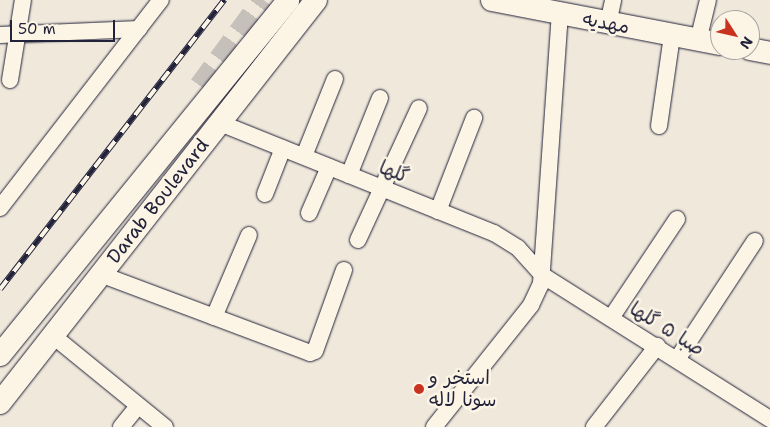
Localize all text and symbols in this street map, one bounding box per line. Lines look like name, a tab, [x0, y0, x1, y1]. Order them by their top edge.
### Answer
street label: مهدیه	[581, 7, 631, 39]
scale bar	[12, 10, 118, 42]
north arrow	[710, 10, 760, 60]
text: 50 m	[18, 19, 56, 39]
text: N	[736, 33, 757, 53]
street label: Darab Boulevard	[102, 134, 214, 268]
street label: گلها	[376, 156, 412, 188]
street label: صبا ۵ گلها	[626, 297, 708, 361]
place label: استخر و سونا لاله	[429, 367, 496, 411]
marker: استخر و سونا لاله	[413, 383, 425, 395]

